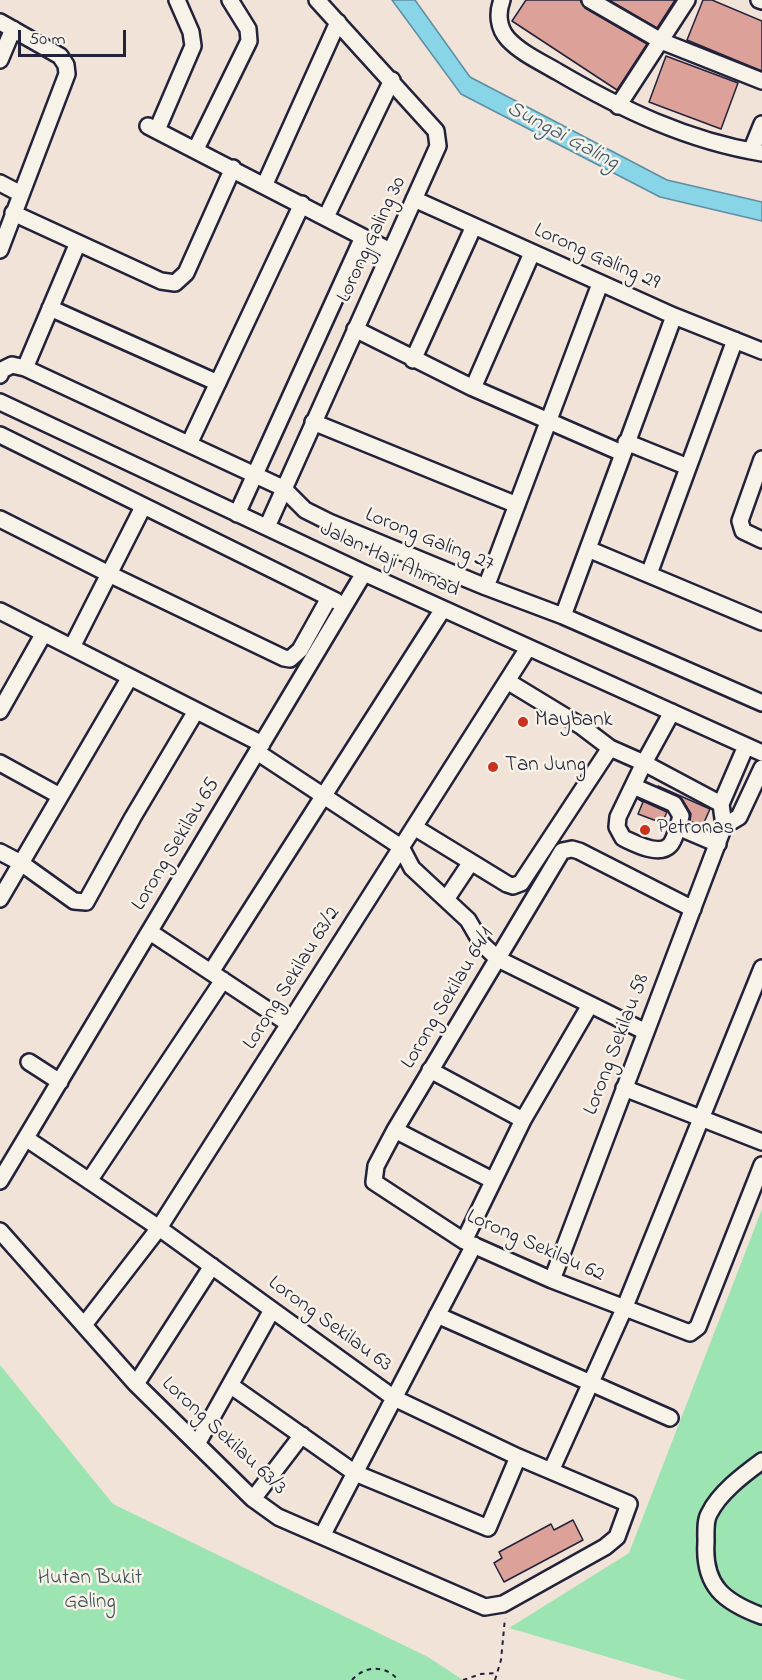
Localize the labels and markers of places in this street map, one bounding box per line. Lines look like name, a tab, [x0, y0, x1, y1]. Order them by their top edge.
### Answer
place label: Maybank	[535, 709, 613, 735]
marker: Maybank	[516, 715, 530, 729]
place label: Tan Jung	[505, 754, 586, 780]
marker: Tan Jung	[486, 760, 500, 774]
place label: Petronas	[657, 817, 734, 843]
marker: Petronas	[638, 823, 652, 837]

